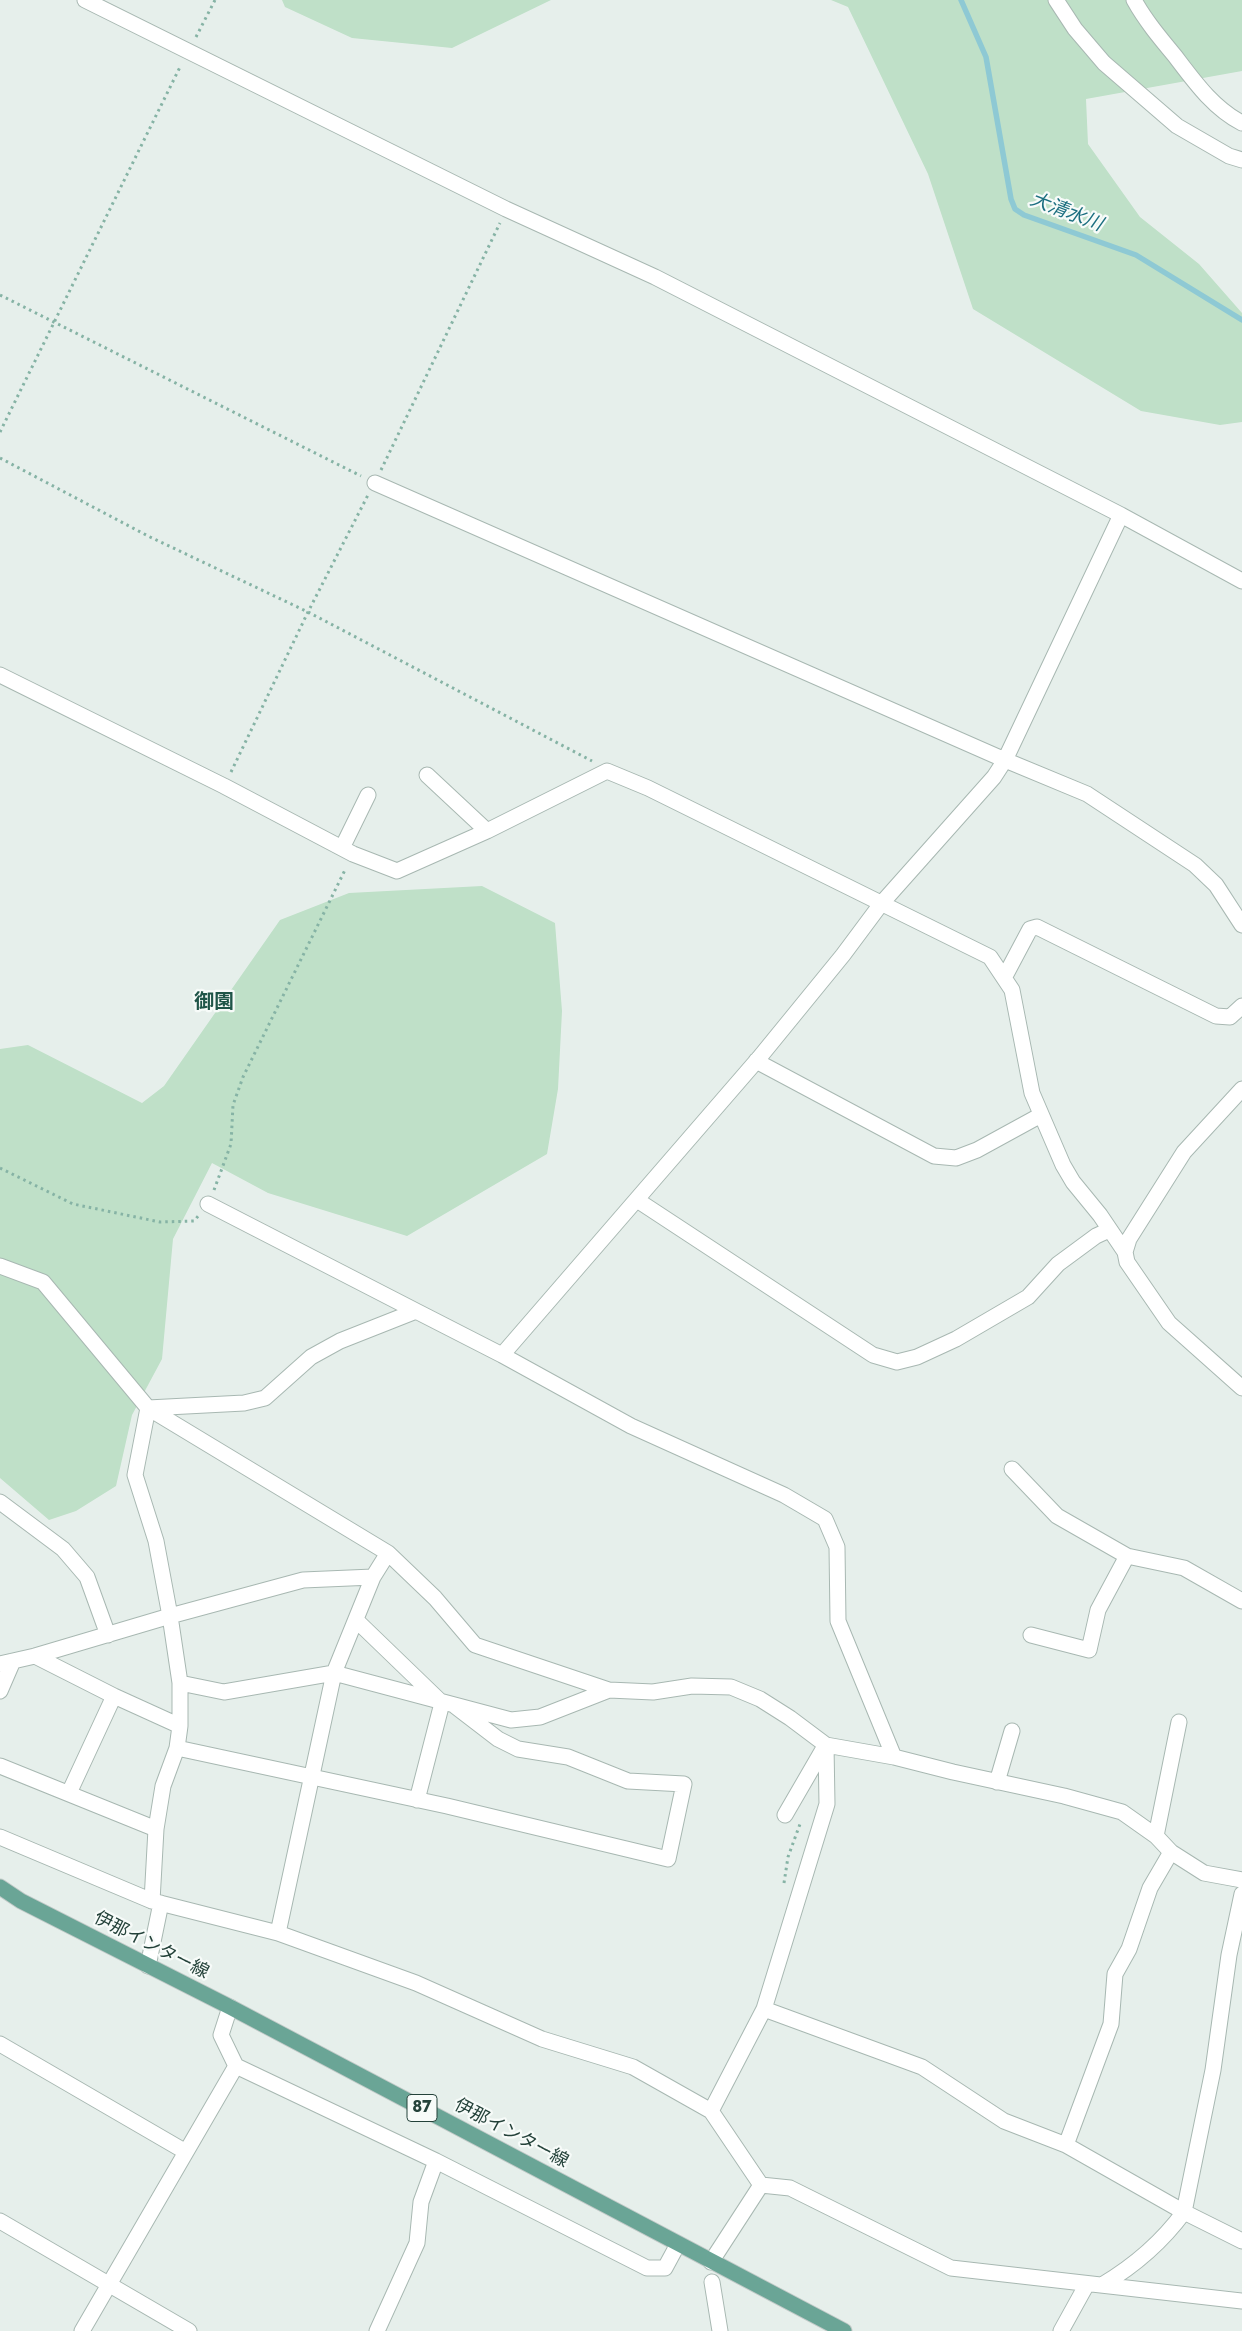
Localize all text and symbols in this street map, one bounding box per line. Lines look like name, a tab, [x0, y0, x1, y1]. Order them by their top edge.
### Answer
water label: 大清水川	[1026, 189, 1106, 237]
district label: 御園	[194, 991, 234, 1015]
street label: 伊那インター線	[90, 1908, 212, 1984]
road number: 87	[407, 2094, 437, 2122]
street label: 伊那インター線	[450, 2095, 572, 2173]

